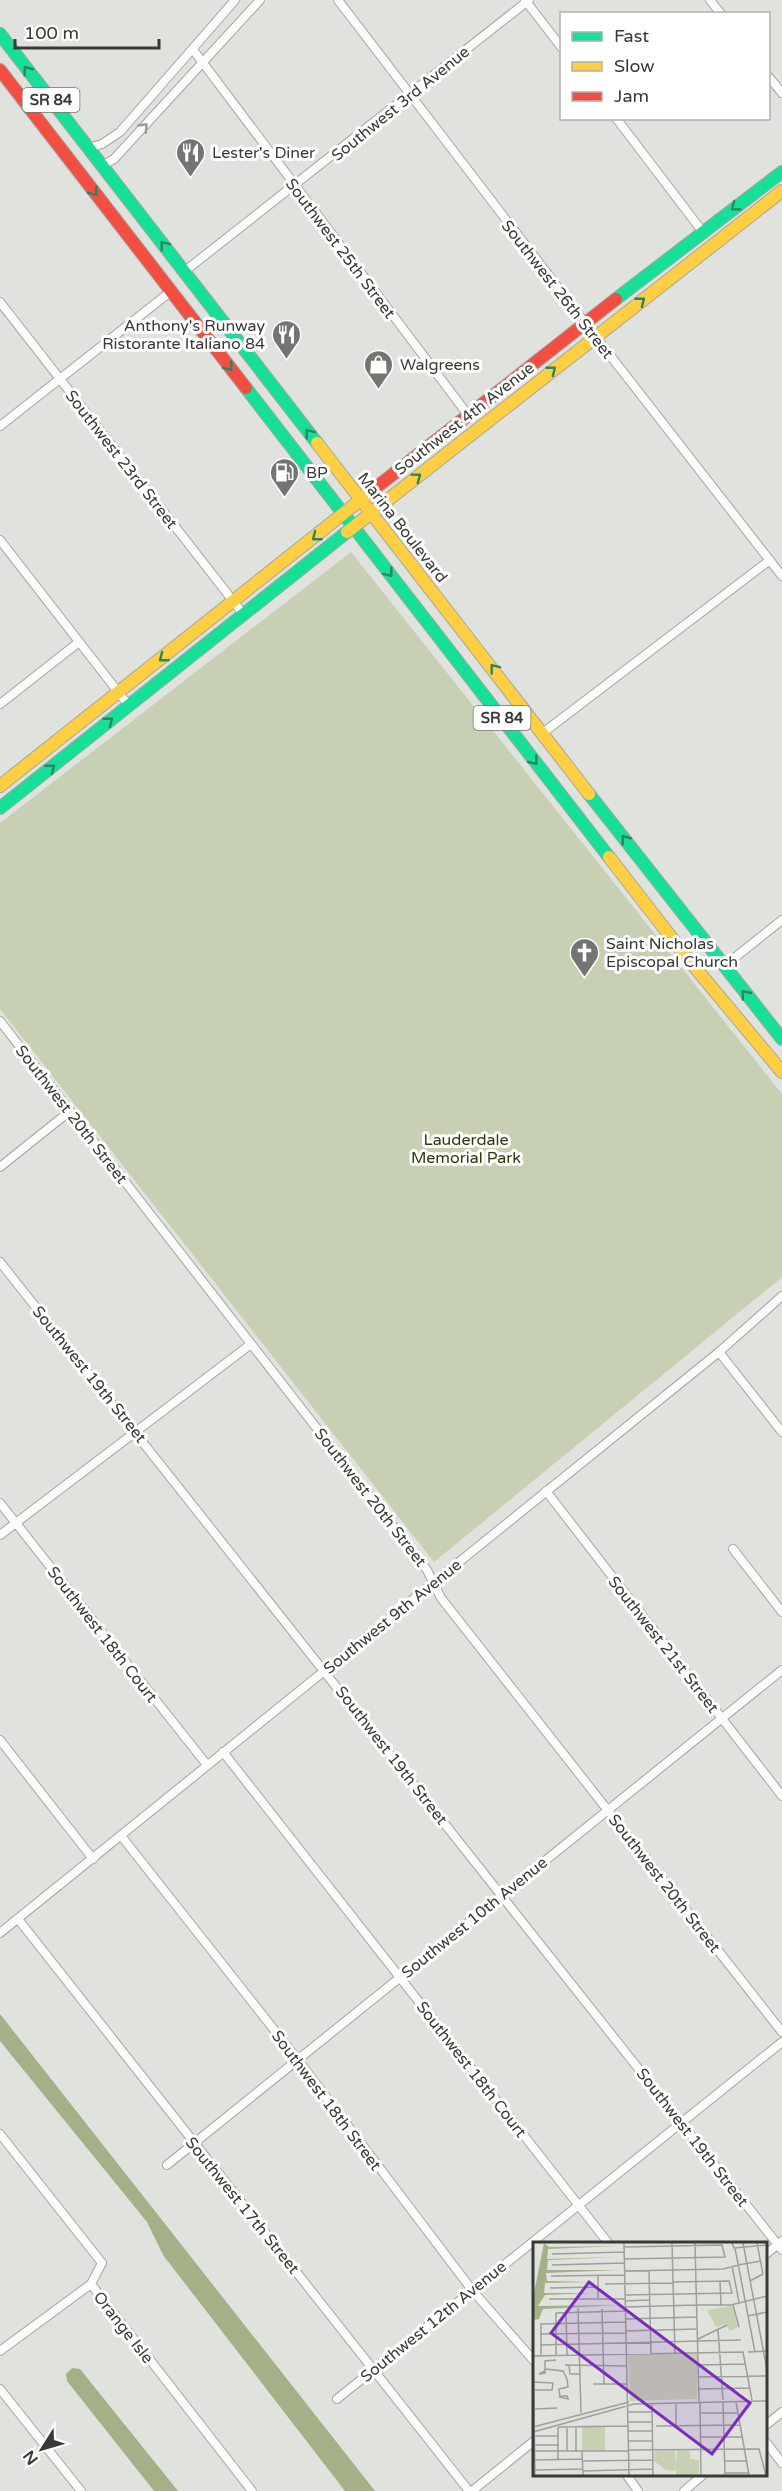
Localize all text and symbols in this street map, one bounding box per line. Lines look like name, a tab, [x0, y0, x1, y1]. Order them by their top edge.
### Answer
scale bar	[15, 12, 159, 50]
legend	[560, 12, 770, 120]
text: 100 m	[24, 22, 79, 44]
text: Fast	[614, 25, 649, 47]
street label: Southwest 3rd Avenue	[327, 42, 474, 166]
text: Slow	[614, 55, 655, 77]
one-way arrow	[24, 65, 35, 76]
text: Jam	[614, 85, 649, 107]
road number: SR 84	[22, 88, 80, 112]
one-way arrow	[137, 123, 148, 134]
restaurant icon: Lester's Diner	[175, 136, 207, 178]
place label: Lester's Diner	[212, 143, 316, 163]
street label: Southwest 25th Street	[281, 175, 399, 323]
one-way arrow	[86, 185, 97, 196]
one-way arrow	[731, 199, 742, 210]
street label: Southwest 26th Street	[497, 216, 618, 363]
one-way arrow	[160, 240, 171, 251]
one-way arrow	[634, 297, 645, 308]
place label: Anthony's Runway Ristorante Italiano 84	[102, 316, 265, 354]
restaurant icon: Anthony's Runway Ristorante Italiano 84	[270, 318, 302, 360]
shop icon: Walgreens	[363, 348, 395, 390]
place label: Walgreens	[400, 355, 480, 375]
street label: Southwest 4th Avenue	[391, 358, 538, 480]
one-way arrow	[221, 360, 232, 371]
one-way arrow	[545, 366, 556, 377]
street label: Southwest 23rd Street	[61, 386, 182, 533]
one-way arrow	[305, 428, 316, 439]
fuel station icon: BP	[269, 456, 301, 498]
place label: BP	[306, 463, 328, 483]
street label: Marina Boulevard	[353, 469, 451, 587]
one-way arrow	[410, 473, 421, 484]
one-way arrow	[311, 530, 322, 541]
one-way arrow	[382, 566, 393, 577]
one-way arrow	[158, 651, 169, 662]
one-way arrow	[490, 664, 501, 675]
road number: SR 84	[474, 706, 530, 730]
one-way arrow	[103, 718, 114, 729]
one-way arrow	[527, 754, 538, 765]
one-way arrow	[44, 764, 55, 775]
one-way arrow	[622, 835, 633, 846]
place label: Saint Nicholas Episcopal Church	[606, 934, 738, 972]
church icon: Saint Nicholas Episcopal Church	[569, 936, 601, 978]
one-way arrow	[741, 990, 752, 1001]
street label: Southwest 20th Street	[11, 1041, 132, 1188]
park label: Lauderdale Memorial Park	[411, 1130, 521, 1168]
street label: Southwest 19th Street	[28, 1302, 151, 1447]
street label: Southwest 20th Street	[310, 1424, 431, 1571]
street label: Southwest 9th Avenue	[320, 1555, 466, 1679]
street label: Southwest 18th Court	[43, 1563, 162, 1707]
street label: Southwest 21st Street	[604, 1572, 723, 1717]
street label: Southwest 19th Street	[331, 1682, 452, 1829]
street label: Southwest 20th Street	[604, 1810, 725, 1957]
street label: Southwest 10th Avenue	[398, 1853, 552, 1983]
street label: Southwest 18th Court	[412, 1998, 531, 2142]
street label: Southwest 18th Street	[267, 2027, 385, 2175]
street label: Southwest 19th Street	[632, 2064, 753, 2211]
street label: Southwest 17th Street	[181, 2133, 304, 2278]
inset map	[533, 2242, 767, 2476]
street label: Southwest 12th Avenue	[357, 2257, 511, 2387]
street label: Orange Isle	[89, 2288, 158, 2368]
north arrow	[12, 2419, 72, 2479]
text: N	[19, 2446, 43, 2469]

